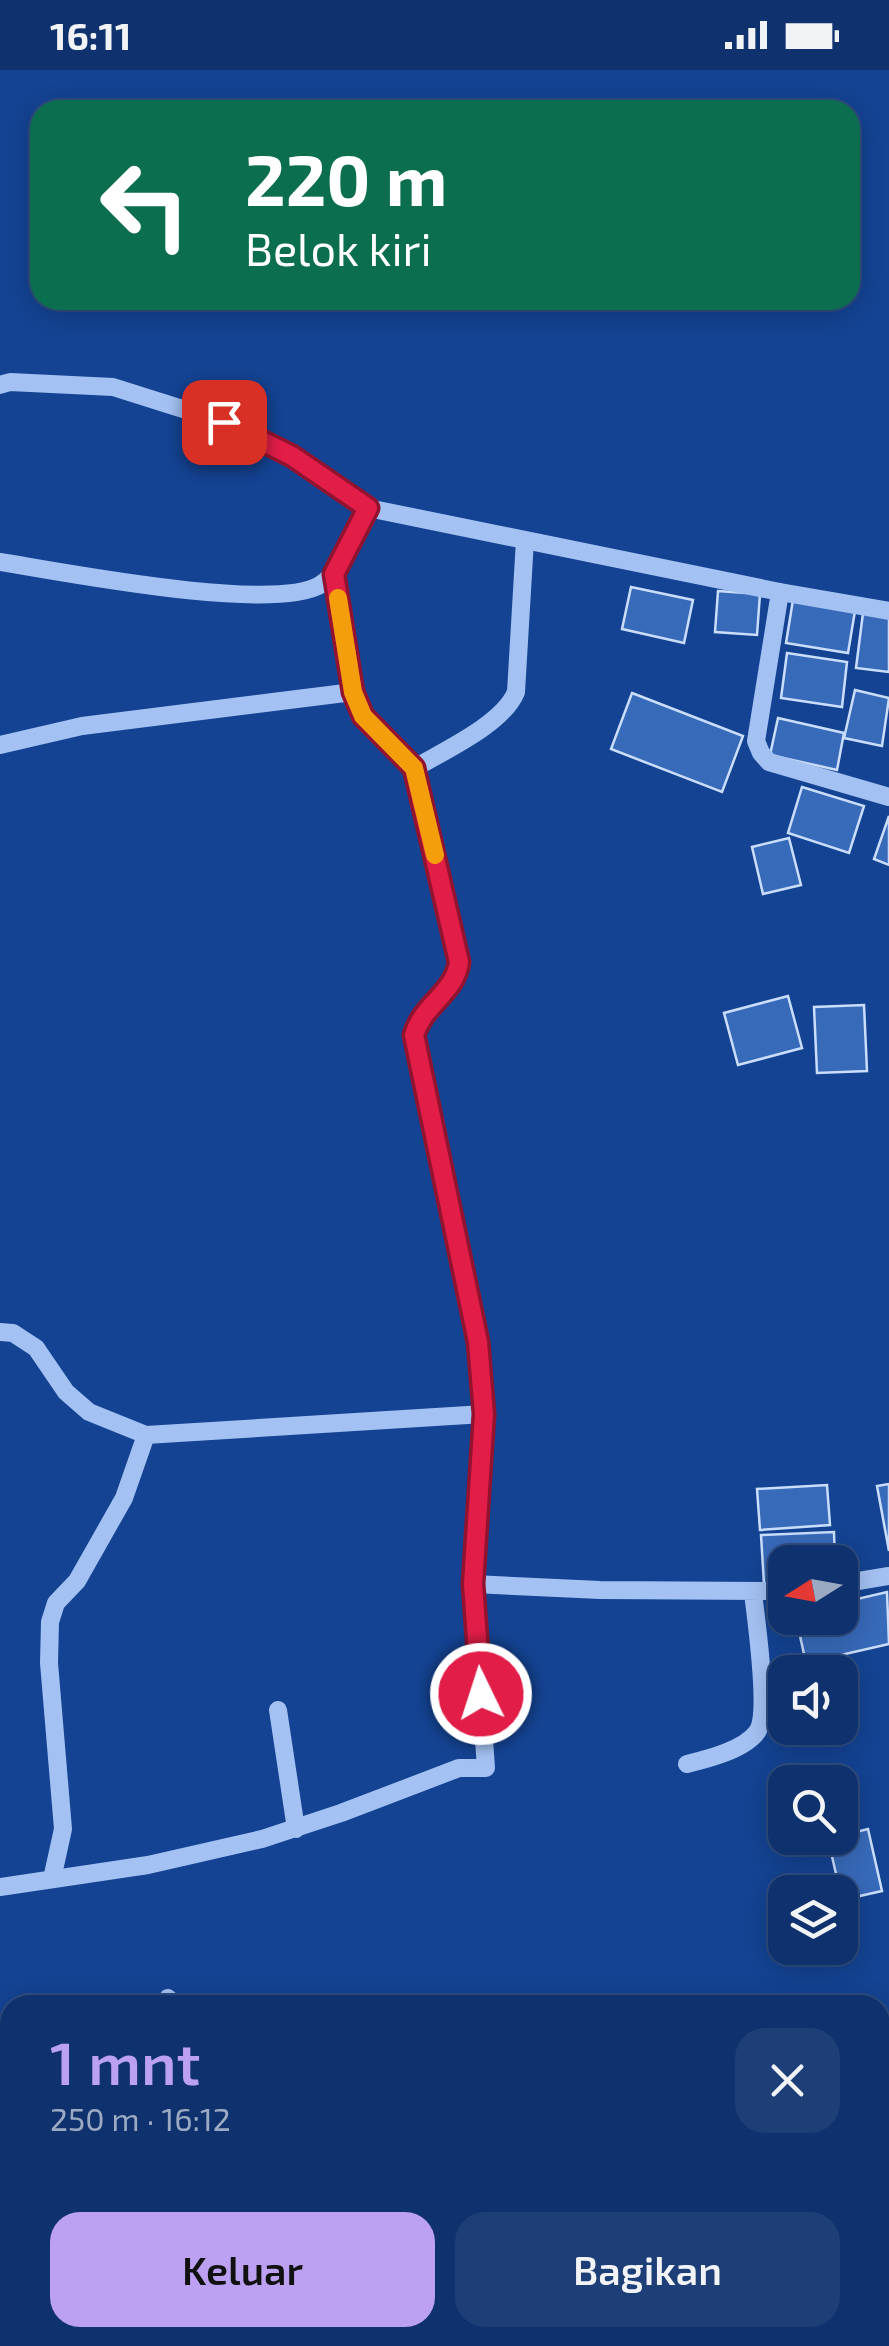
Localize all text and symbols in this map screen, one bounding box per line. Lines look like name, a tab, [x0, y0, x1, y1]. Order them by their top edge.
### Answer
text: 16:11	[50, 12, 131, 58]
text: 220 m	[245, 136, 447, 220]
icon: left	[80, 140, 210, 270]
text: Belok kiri	[245, 221, 432, 275]
pin	[182, 380, 267, 465]
icon: arrive	[197, 395, 252, 450]
north arrow	[768, 1545, 858, 1635]
map controls	[768, 1545, 858, 1965]
position arrow	[429, 1642, 533, 1746]
button: sound	[768, 1655, 858, 1745]
button: search	[768, 1765, 858, 1855]
button: layers	[768, 1875, 858, 1965]
text: 1 mnt	[50, 2025, 200, 2097]
button: close	[735, 2028, 840, 2133]
text: 250 m · 16:12	[50, 2099, 231, 2137]
button: Keluar	[50, 2212, 435, 2327]
button: Bagikan	[455, 2212, 840, 2327]

